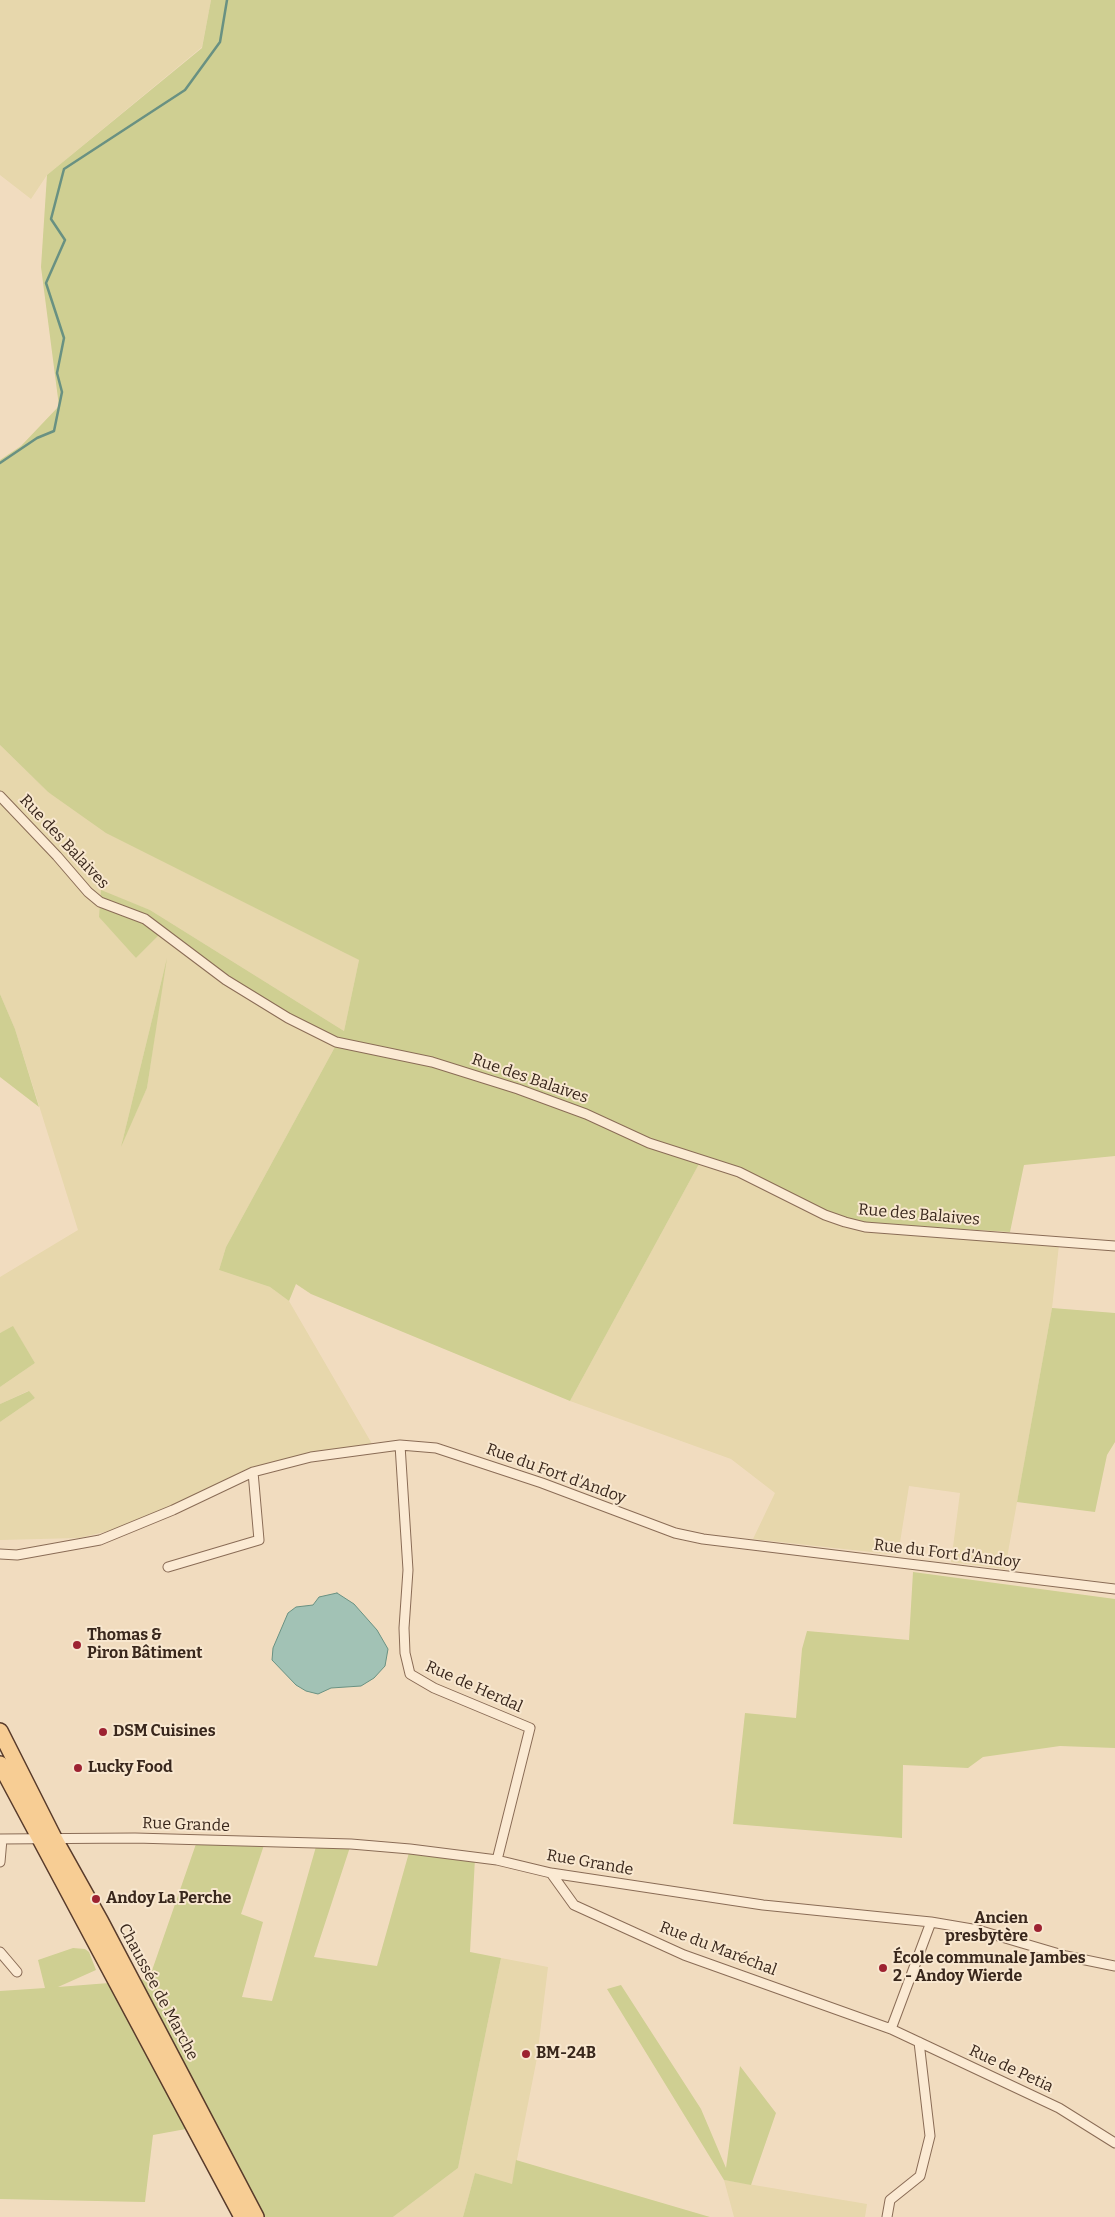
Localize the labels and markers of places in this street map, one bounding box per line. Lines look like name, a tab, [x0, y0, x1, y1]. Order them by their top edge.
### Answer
place label: Thomas & Piron Bâtiment	[87, 1626, 203, 1664]
marker: Thomas & Piron Bâtiment	[71, 1639, 83, 1651]
place label: DSM Cuisines	[113, 1722, 216, 1742]
marker: DSM Cuisines	[97, 1726, 109, 1738]
place label: Lucky Food	[88, 1758, 173, 1778]
marker: Lucky Food	[72, 1762, 84, 1774]
place label: Andoy La Perche	[106, 1889, 231, 1909]
marker: Andoy La Perche	[90, 1893, 102, 1905]
place label: Ancien presbytère	[945, 1909, 1028, 1947]
marker: Ancien presbytère	[1032, 1922, 1044, 1934]
place label: École communale Jambes 2 - Andoy Wierde	[893, 1949, 1086, 1987]
marker: École communale Jambes 2 - Andoy Wierde	[877, 1962, 889, 1974]
place label: BM-24B	[536, 2044, 596, 2064]
marker: BM-24B	[520, 2048, 532, 2060]

